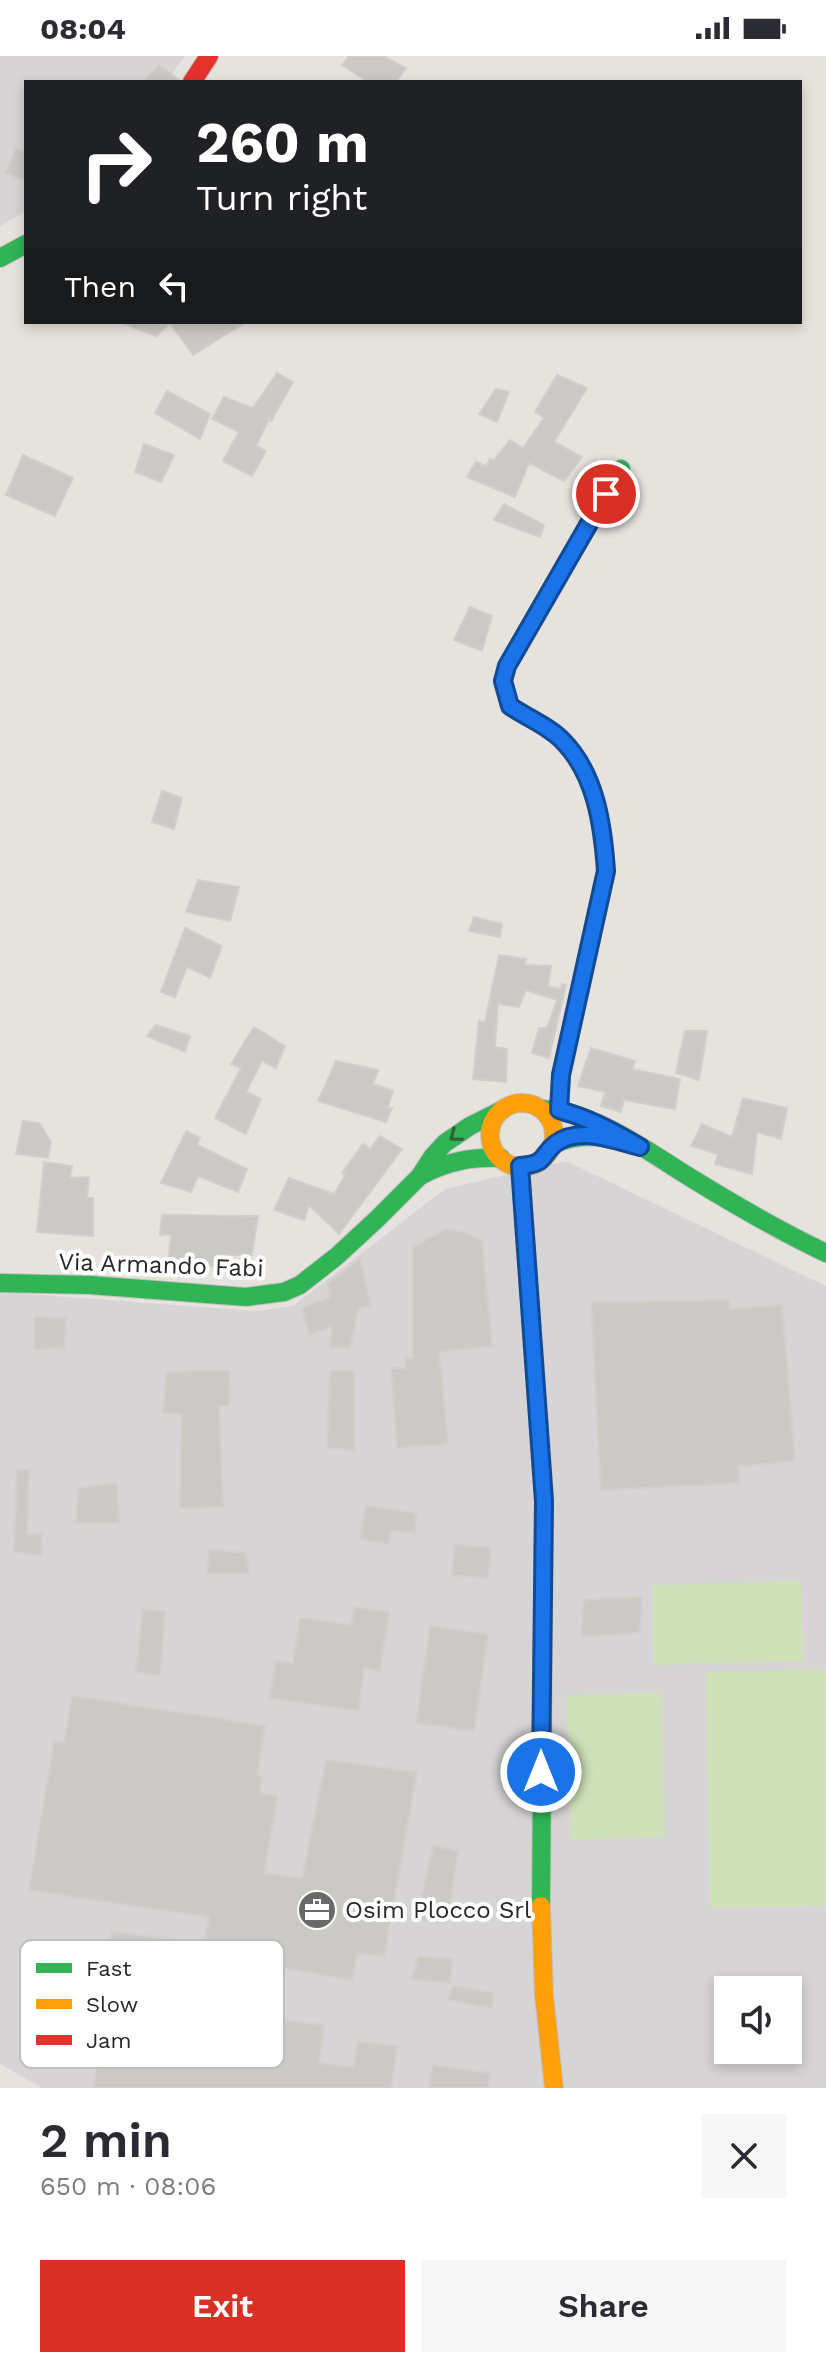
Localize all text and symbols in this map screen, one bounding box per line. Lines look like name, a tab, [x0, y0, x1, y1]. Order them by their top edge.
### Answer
text: 08:04	[40, 11, 126, 46]
text: 260 m	[196, 110, 369, 176]
icon: right	[64, 112, 168, 216]
text: Turn right	[196, 177, 367, 219]
icon: left	[152, 264, 196, 308]
text: Then	[64, 269, 136, 304]
pin	[572, 460, 640, 528]
icon: arrive	[584, 472, 628, 516]
one-way arrow	[450, 1127, 464, 1141]
street label: Via Armando Fabi	[58, 1247, 264, 1283]
position arrow	[499, 1730, 583, 1814]
office icon: Osim Plocco Srl	[296, 1889, 338, 1931]
place label: Osim Plocco Srl	[345, 1896, 532, 1924]
legend	[20, 1940, 284, 2068]
text: Fast	[86, 1956, 132, 1981]
map controls	[714, 1976, 802, 2064]
button: sound	[714, 1976, 802, 2064]
text: Slow	[86, 1992, 138, 2017]
text: Jam	[86, 2028, 131, 2053]
text: 2 min	[40, 2112, 172, 2169]
button: close	[702, 2114, 786, 2198]
text: 650 m · 08:06	[40, 2171, 216, 2201]
button: Exit	[40, 2260, 405, 2352]
button: Share	[421, 2260, 786, 2352]

